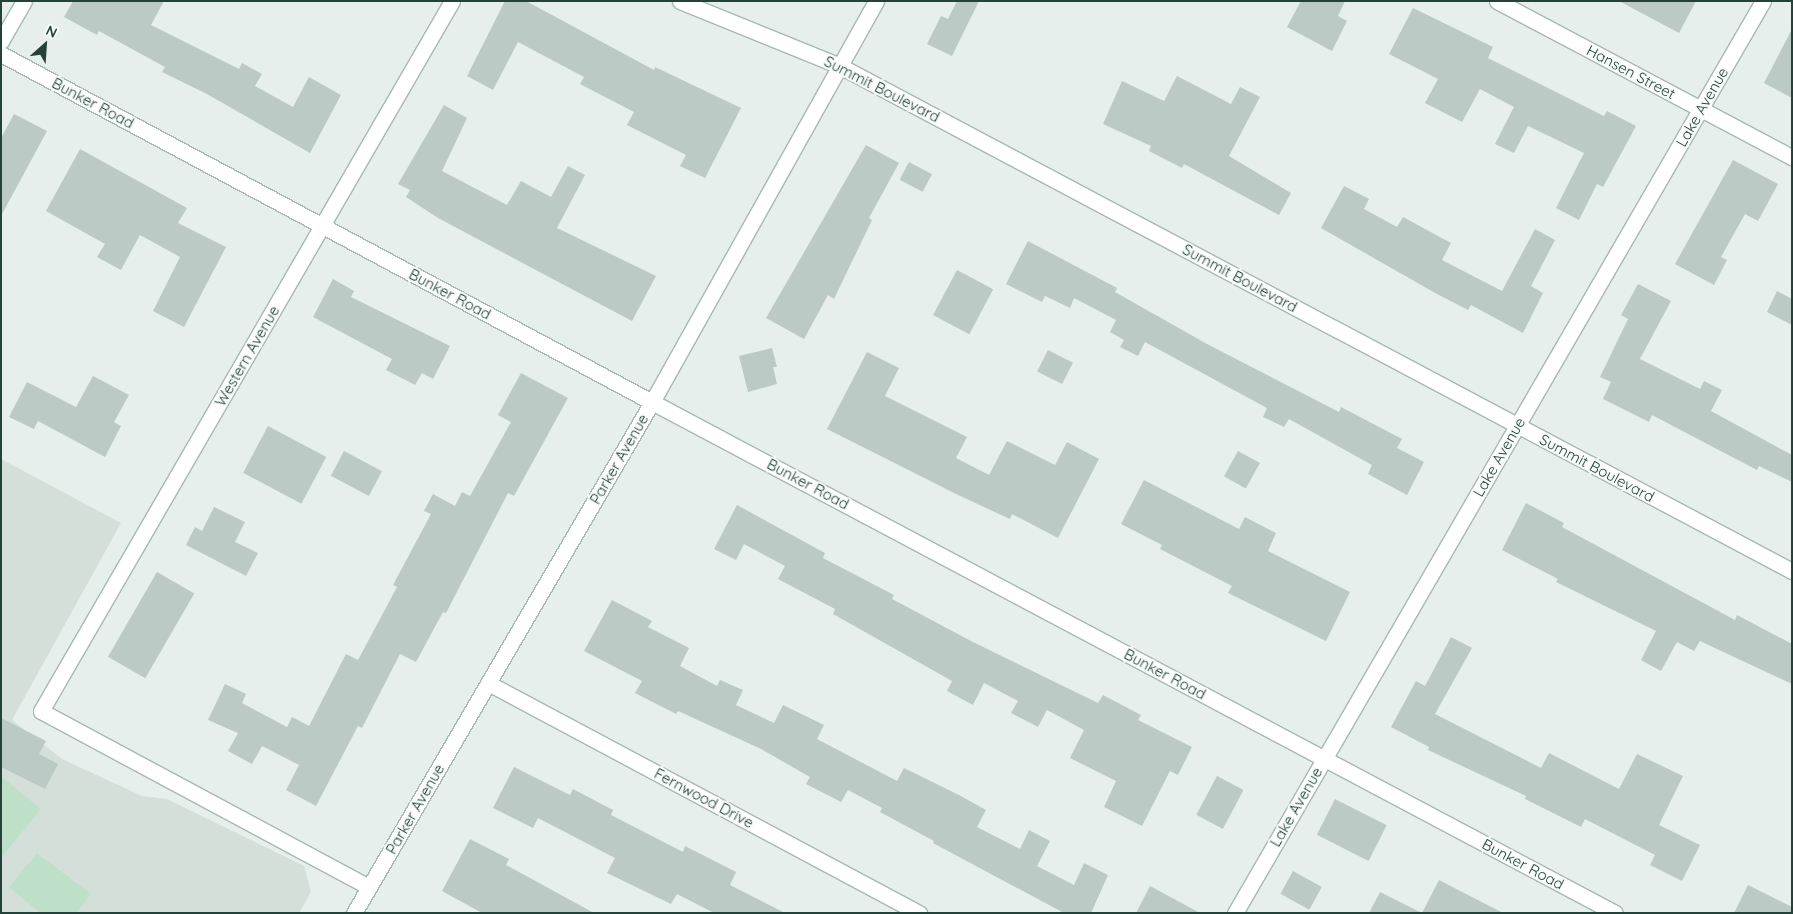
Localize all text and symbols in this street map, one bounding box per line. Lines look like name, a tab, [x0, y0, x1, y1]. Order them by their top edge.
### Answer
north arrow	[20, 20, 70, 70]
text: N	[43, 21, 60, 42]
street label: Hansen Street	[1584, 41, 1678, 103]
street label: Summit Boulevard	[821, 52, 943, 126]
street label: Lake Avenue	[1672, 64, 1732, 150]
street label: Bunker Road	[49, 74, 137, 132]
street label: Summit Boulevard	[1180, 240, 1300, 316]
street label: Bunker Road	[406, 265, 494, 323]
street label: Western Avenue	[211, 303, 283, 409]
street label: Parker Avenue	[586, 411, 652, 507]
street label: Lake Avenue	[1469, 414, 1529, 500]
street label: Summit Boulevard	[1537, 430, 1657, 506]
street label: Bunker Road	[764, 455, 852, 513]
street label: Bunker Road	[1121, 645, 1209, 703]
street label: Parker Avenue	[382, 761, 448, 857]
street label: Fernwood Drive	[651, 764, 757, 832]
street label: Lake Avenue	[1266, 764, 1326, 850]
street label: Bunker Road	[1479, 835, 1567, 893]

